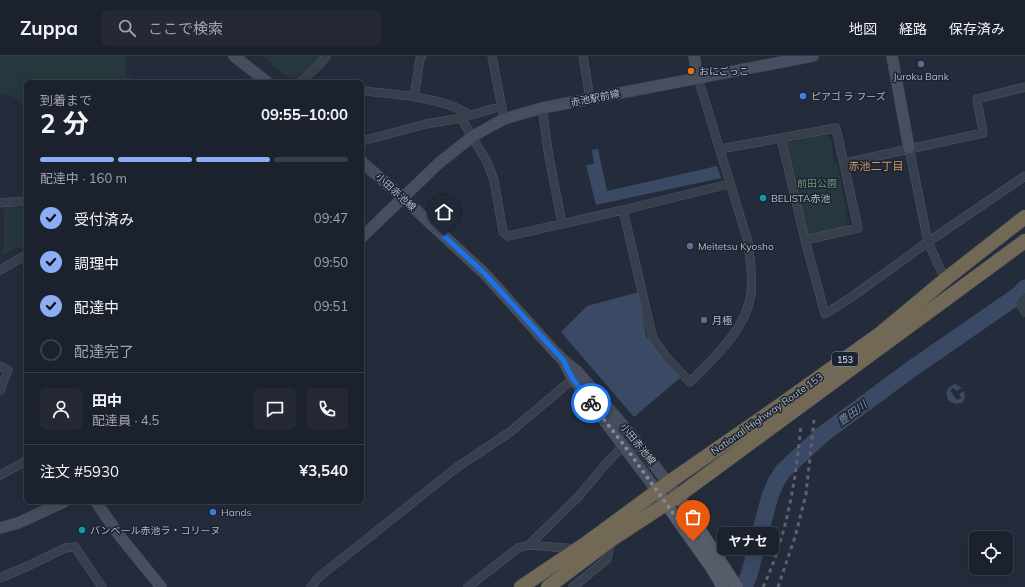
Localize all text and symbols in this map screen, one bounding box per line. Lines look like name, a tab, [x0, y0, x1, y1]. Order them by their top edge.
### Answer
search box	[102, 10, 382, 46]
text: Zuppa	[20, 16, 78, 40]
icon: search	[116, 17, 138, 39]
text: ここで検索	[148, 19, 223, 38]
text: 地図	[849, 20, 877, 38]
text: 経路	[899, 20, 927, 38]
text: 保存済み	[949, 20, 1005, 38]
marker: Juroku Bank	[916, 59, 926, 69]
place label: おにごっこ	[699, 65, 749, 78]
marker: おにごっこ	[686, 66, 696, 76]
place label: Juroku Bank	[893, 70, 950, 83]
street label: 赤池駅前線	[569, 87, 621, 109]
place label: ピアゴ ラ フーズ	[811, 90, 886, 103]
marker: ピアゴ ラ フーズ	[798, 91, 808, 101]
text: 到着まで	[40, 92, 92, 108]
text: 09:55–10:00	[261, 105, 348, 124]
text: 2 分	[40, 107, 89, 140]
district label: 赤池二丁目	[849, 159, 904, 173]
text: 配達中 · 160 m	[40, 170, 127, 186]
street label: 小田赤池線	[373, 170, 419, 214]
park label: 前田公園	[797, 177, 837, 190]
place label: BELISTA赤池	[771, 192, 830, 205]
marker: BELISTA赤池	[758, 193, 768, 203]
pin	[427, 195, 461, 236]
icon: home	[433, 201, 455, 223]
icon: check	[40, 207, 62, 229]
text: 受付済み	[74, 210, 134, 229]
text: 09:47	[314, 210, 348, 226]
place label: Meitetsu Kyosho	[698, 240, 774, 253]
marker: Meitetsu Kyosho	[685, 241, 695, 251]
icon: check	[40, 251, 62, 273]
text: 調理中	[74, 254, 119, 273]
text: 09:50	[314, 254, 348, 270]
icon: check	[40, 295, 62, 317]
text: 配達中	[74, 298, 119, 317]
text: 09:51	[314, 298, 348, 314]
place label: 月極	[712, 314, 732, 327]
marker: 月極	[699, 315, 709, 325]
text: 配達完了	[74, 342, 134, 361]
road number: 153	[832, 352, 858, 366]
street label: National Highway Route 153	[708, 370, 826, 458]
courier	[571, 383, 611, 423]
button: person	[40, 388, 82, 430]
button: chat	[254, 388, 296, 430]
button: phone	[306, 388, 348, 430]
text: 田中	[92, 391, 122, 410]
icon: bike	[580, 392, 602, 414]
water label: 豊田川	[835, 397, 870, 428]
text: 配達員 · 4.5	[92, 412, 159, 428]
street label: 小田赤池線	[617, 420, 659, 468]
text: ¥3,540	[299, 461, 348, 480]
text: 注文 #5930	[40, 462, 119, 481]
pin	[676, 500, 710, 541]
place label: Hands	[221, 506, 252, 519]
icon: bag	[682, 506, 704, 528]
marker: Hands	[208, 507, 218, 517]
place label: バンベール赤池ラ・コリーヌ	[90, 524, 221, 537]
marker: バンベール赤池ラ・コリーヌ	[77, 525, 87, 535]
callout: ヤナセ	[717, 527, 779, 555]
map controls	[969, 531, 1013, 575]
button: locate	[969, 531, 1013, 575]
text: ヤナセ	[728, 533, 768, 549]

